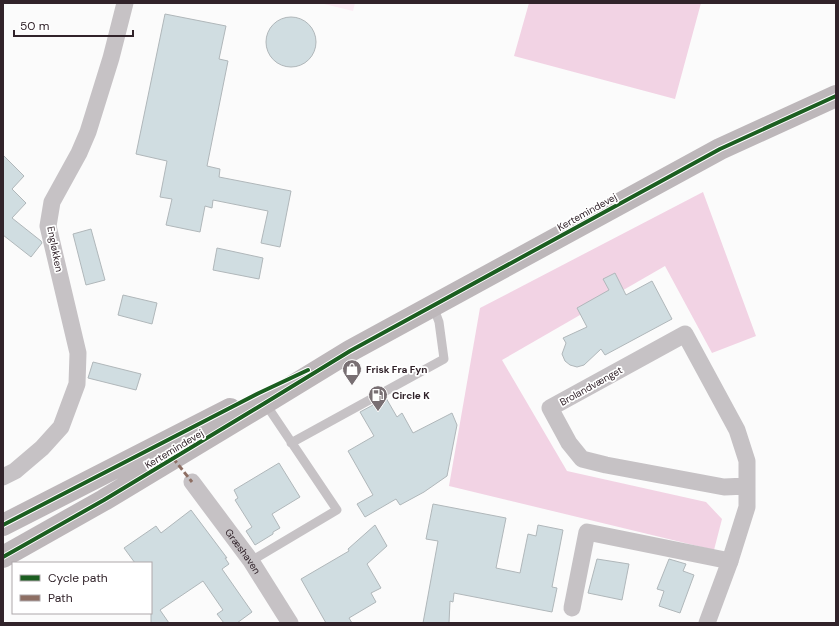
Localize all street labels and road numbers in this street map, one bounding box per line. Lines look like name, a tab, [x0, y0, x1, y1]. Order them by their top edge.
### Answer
street label: Kertemindevej	[555, 190, 619, 234]
street label: Engløkken	[44, 225, 66, 273]
street label: Brolandvænget	[557, 363, 625, 409]
street label: Kertemindevej	[142, 426, 206, 472]
street label: Græshaven	[222, 526, 264, 576]

